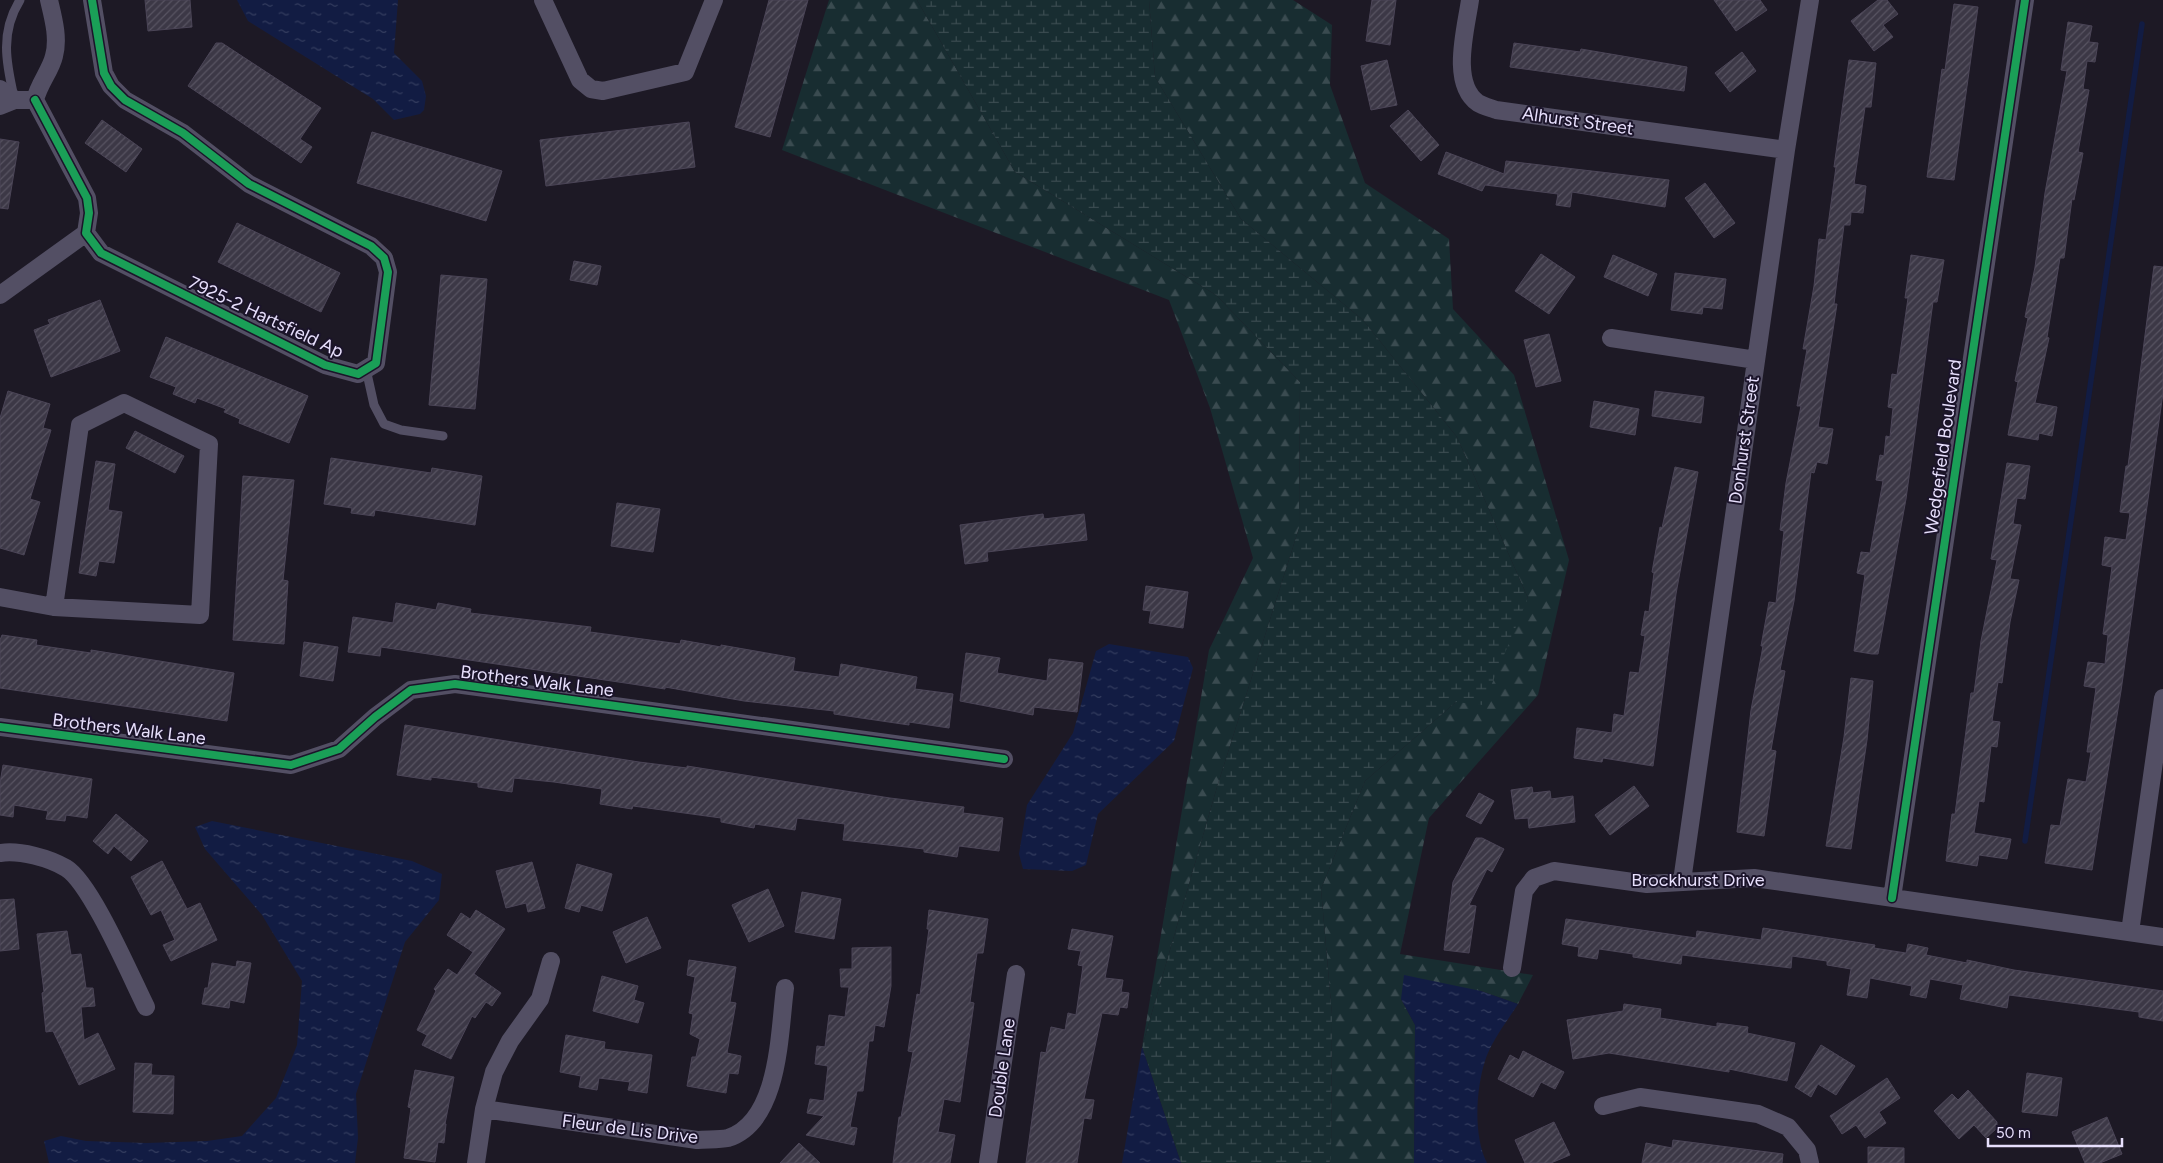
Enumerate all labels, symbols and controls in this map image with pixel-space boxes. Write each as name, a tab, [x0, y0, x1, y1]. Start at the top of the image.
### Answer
street label: Alhurst Street	[1521, 102, 1635, 140]
street label: 7925-2 Hartsfield Ap	[185, 271, 347, 363]
street label: Wedgefield Boulevard	[1920, 358, 1966, 536]
street label: Donhurst Street	[1724, 374, 1764, 505]
street label: Brothers Walk Lane	[459, 661, 615, 701]
street label: Brothers Walk Lane	[51, 709, 207, 749]
street label: Brockhurst Drive	[1631, 869, 1765, 891]
street label: Double Lane	[984, 1017, 1020, 1119]
street label: Fleur de Lis Drive	[561, 1110, 699, 1148]
scale bar	[1988, 1116, 2122, 1148]
text: 50 m	[1996, 1124, 2031, 1142]

